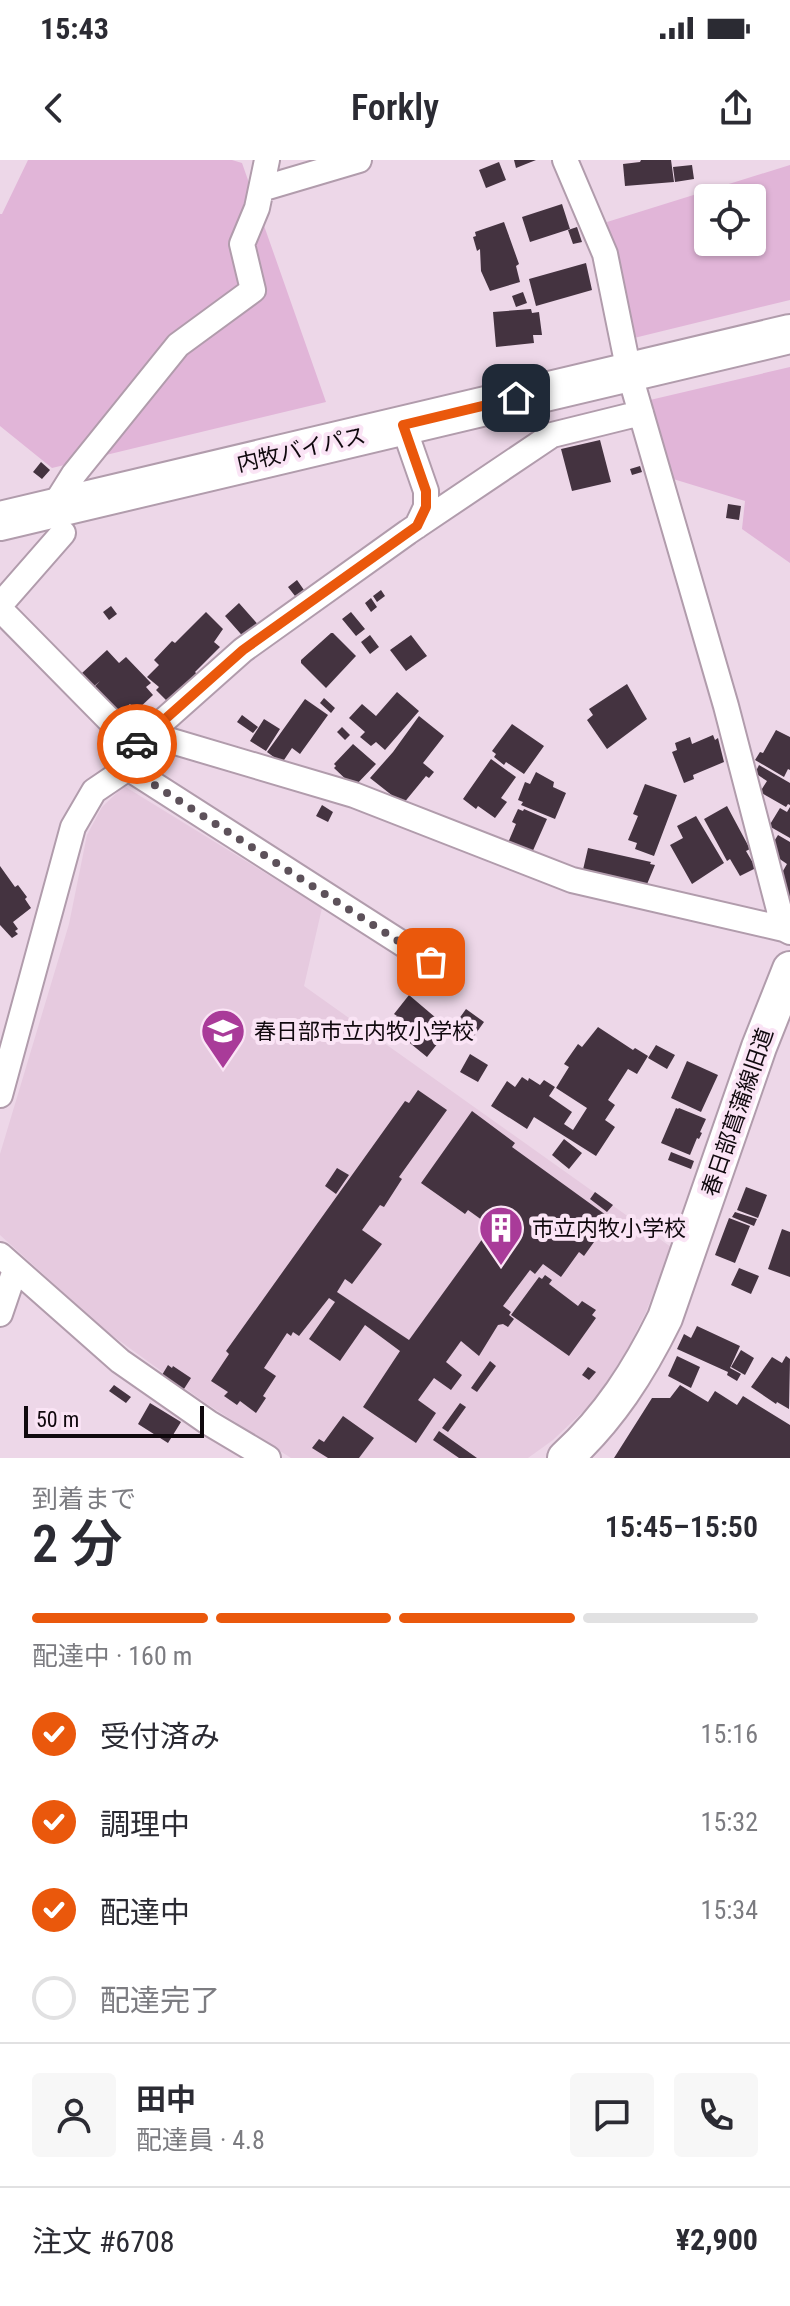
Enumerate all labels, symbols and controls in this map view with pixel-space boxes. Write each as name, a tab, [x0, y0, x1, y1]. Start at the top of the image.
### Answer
text: 15:43	[40, 11, 109, 46]
icon: back	[32, 86, 76, 130]
icon: share	[714, 86, 758, 130]
text: Forkly	[351, 87, 439, 129]
map controls	[694, 184, 766, 256]
button: locate	[694, 184, 766, 256]
pin	[482, 364, 550, 432]
icon: home	[494, 376, 538, 420]
street label: 内牧バイパス	[234, 423, 368, 476]
courier	[97, 704, 177, 784]
icon: car	[115, 722, 159, 766]
pin	[397, 928, 465, 996]
icon: bag	[409, 940, 453, 984]
school or university icon: 春日部市立内牧小学校	[199, 1007, 247, 1070]
place label: 春日部市立内牧小学校	[254, 1019, 474, 1044]
street label: 春日部菖蒲線旧道	[697, 1025, 778, 1199]
building icon: 市立内牧小学校	[477, 1204, 525, 1267]
place label: 市立内牧小学校	[532, 1216, 686, 1241]
scale bar	[24, 1402, 204, 1438]
text: 50 m	[36, 1407, 79, 1432]
text: 到着まで	[32, 1484, 136, 1514]
text: 15:45–15:50	[605, 1509, 758, 1544]
text: 2 分	[32, 1514, 122, 1575]
text: 配達中 · 160 m	[32, 1641, 192, 1671]
icon: check	[32, 1712, 76, 1756]
text: 受付済み	[100, 1719, 220, 1754]
text: 15:16	[701, 1719, 758, 1749]
icon: check	[32, 1800, 76, 1844]
text: 調理中	[100, 1807, 190, 1842]
text: 15:32	[701, 1807, 758, 1837]
icon: check	[32, 1888, 76, 1932]
text: 配達中	[100, 1895, 190, 1930]
text: 15:34	[701, 1895, 758, 1925]
text: 配達完了	[100, 1983, 220, 2018]
button: person	[32, 2073, 116, 2157]
button: chat	[570, 2073, 654, 2157]
button: phone	[674, 2073, 758, 2157]
text: 田中	[136, 2082, 196, 2117]
text: 配達員 · 4.8	[136, 2125, 265, 2155]
text: ¥2,900	[676, 2222, 758, 2257]
text: 注文 #6708	[32, 2224, 175, 2259]

